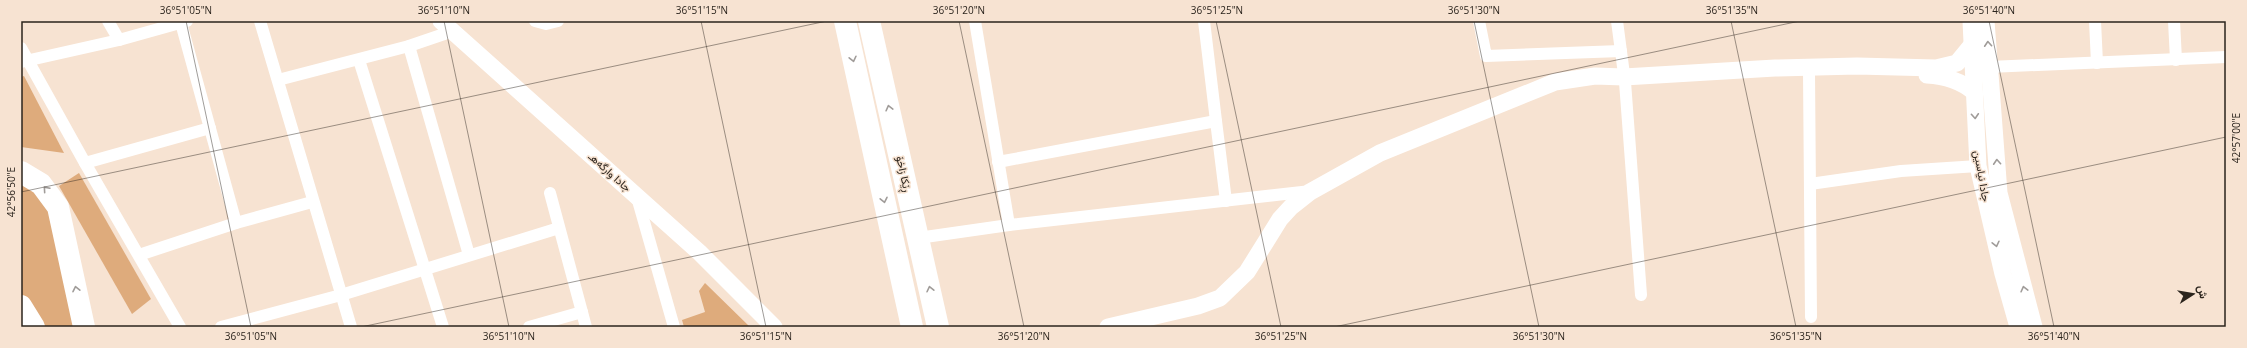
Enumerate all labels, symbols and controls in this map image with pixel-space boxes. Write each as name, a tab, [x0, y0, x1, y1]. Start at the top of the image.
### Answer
text: 36°51'05"N	[160, 3, 212, 17]
text: 36°51'10"N	[418, 3, 470, 17]
text: 36°51'15"N	[676, 3, 728, 17]
text: 36°51'20"N	[933, 3, 985, 17]
text: 36°51'25"N	[1191, 3, 1243, 17]
text: 36°51'30"N	[1448, 3, 1500, 17]
text: 36°51'35"N	[1706, 3, 1758, 17]
text: 36°51'40"N	[1963, 3, 2015, 17]
one-way arrow	[1983, 41, 1992, 47]
one-way arrow	[849, 56, 857, 62]
one-way arrow	[885, 104, 893, 111]
one-way arrow	[1971, 113, 1980, 119]
text: 42°57'00"E	[2229, 113, 2243, 163]
street label: جادا وارگه‌هـ	[585, 148, 635, 195]
street label: جادا نیاسین	[1971, 149, 1994, 203]
street label: ڕێکا زاخۆ	[891, 155, 916, 194]
one-way arrow	[1992, 159, 2001, 165]
text: 42°56'50"E	[4, 167, 18, 217]
one-way arrow	[44, 187, 51, 194]
one-way arrow	[879, 197, 887, 203]
one-way arrow	[1991, 241, 1999, 247]
north arrow	[2173, 274, 2213, 314]
text: ش	[2195, 284, 2212, 300]
one-way arrow	[72, 286, 80, 292]
one-way arrow	[926, 286, 934, 292]
one-way arrow	[2020, 286, 2029, 293]
text: 36°51'05"N	[225, 329, 277, 343]
text: 36°51'10"N	[483, 329, 535, 343]
text: 36°51'15"N	[740, 329, 792, 343]
text: 36°51'20"N	[998, 329, 1050, 343]
text: 36°51'25"N	[1255, 329, 1307, 343]
text: 36°51'30"N	[1513, 329, 1565, 343]
text: 36°51'35"N	[1770, 329, 1822, 343]
text: 36°51'40"N	[2028, 329, 2080, 343]

